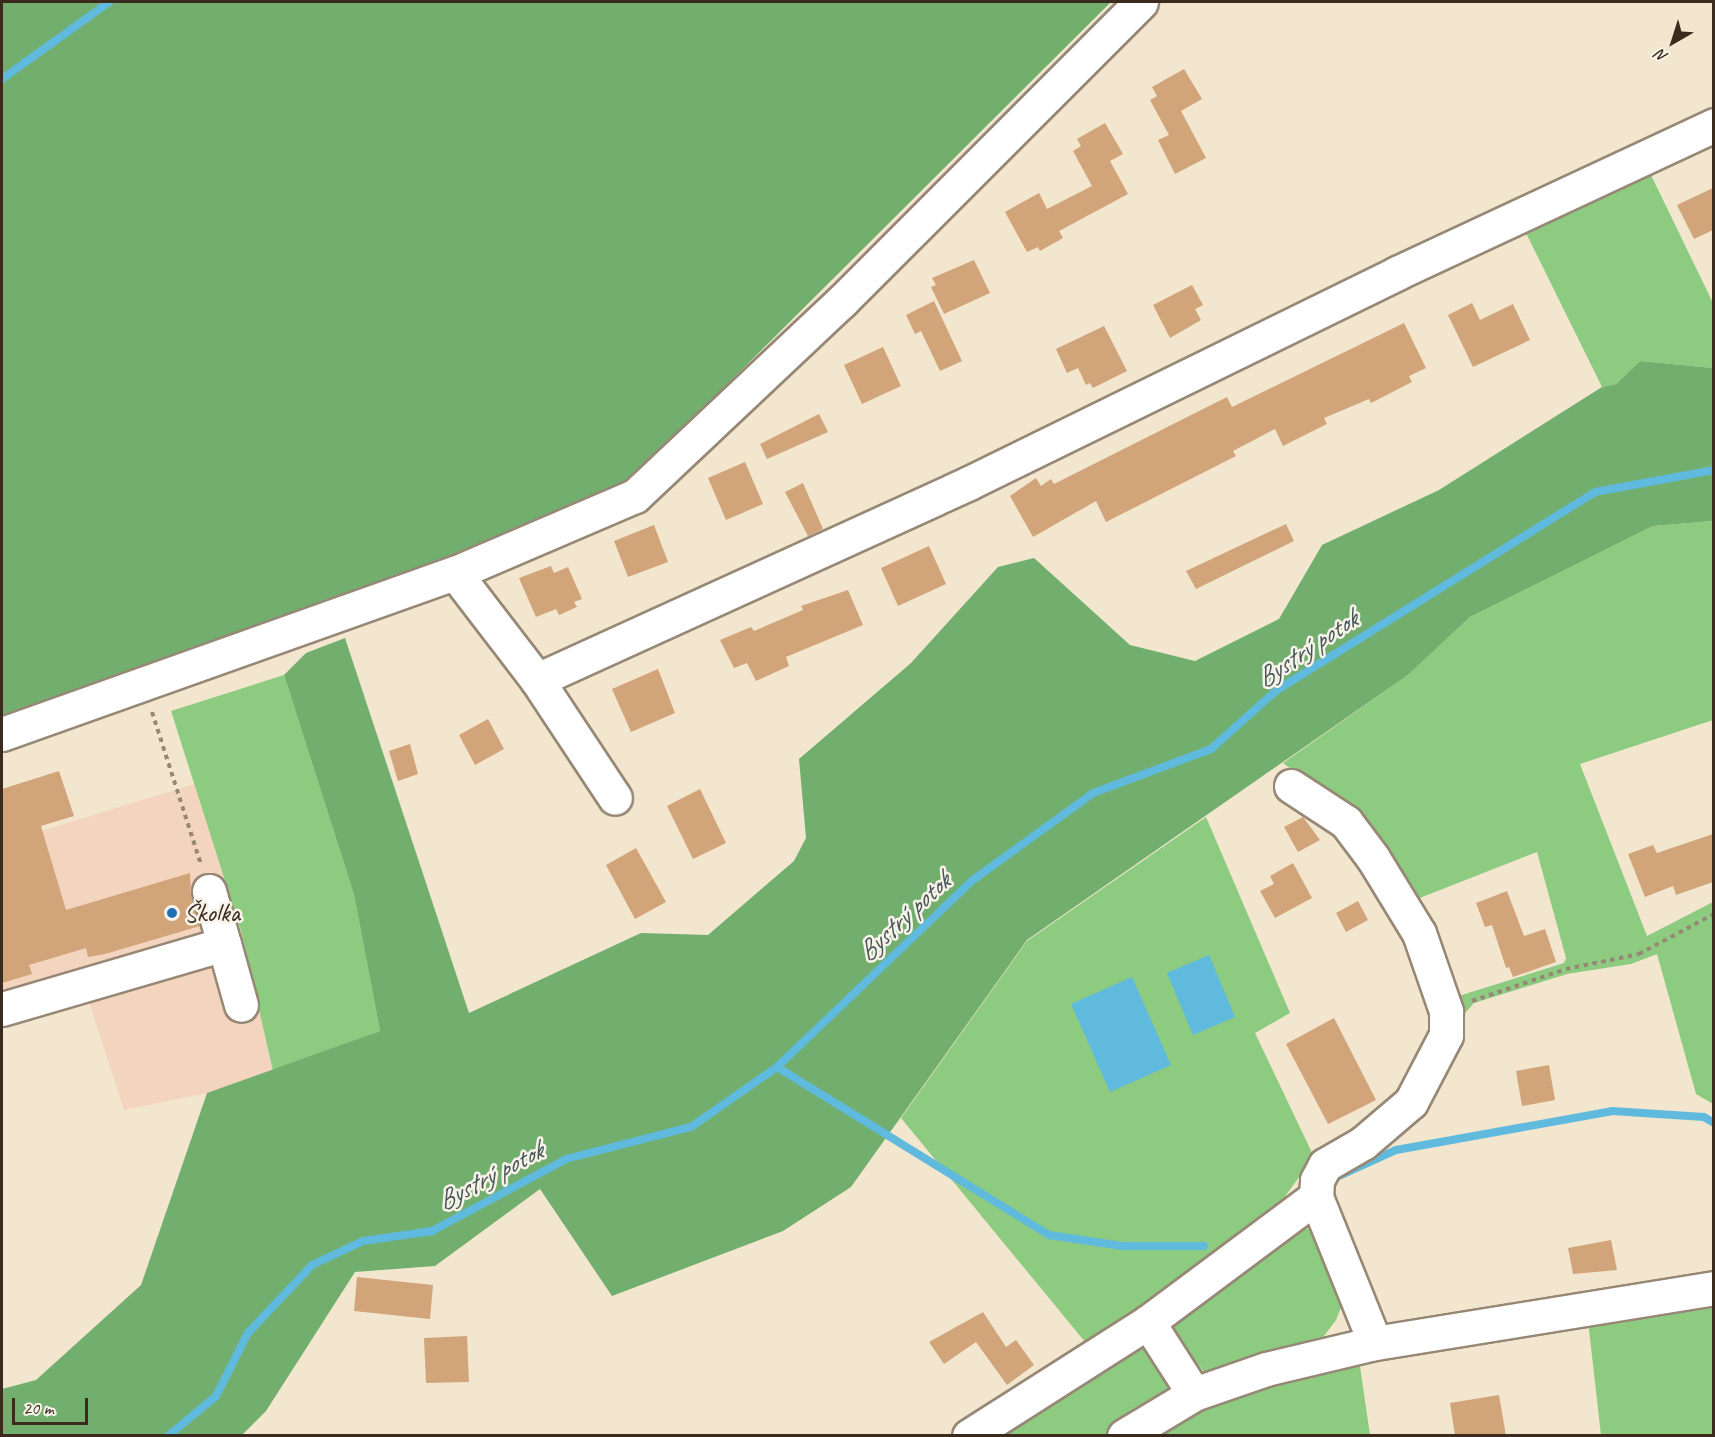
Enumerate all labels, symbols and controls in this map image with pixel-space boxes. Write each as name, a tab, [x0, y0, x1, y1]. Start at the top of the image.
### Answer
north arrow	[1643, 12, 1703, 72]
text: N	[1652, 45, 1672, 67]
water label: Bystrý potok	[1250, 603, 1364, 695]
water label: Bystrý potok	[851, 866, 957, 968]
place label: Školka	[184, 897, 240, 929]
marker: Školka	[165, 906, 179, 920]
water label: Bystrý potok	[432, 1135, 548, 1217]
scale bar	[15, 1386, 92, 1424]
text: 20 m	[23, 1397, 54, 1419]

